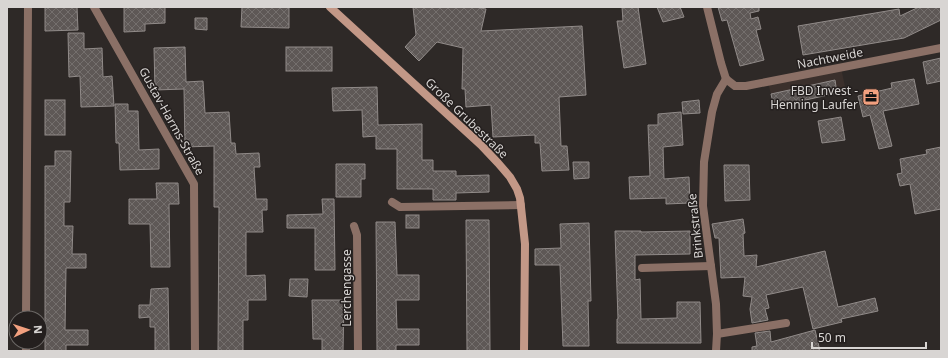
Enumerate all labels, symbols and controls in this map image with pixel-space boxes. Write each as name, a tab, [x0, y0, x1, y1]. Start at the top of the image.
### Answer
street label: Nachtweide	[796, 43, 865, 73]
street label: Gustav-Harms-Straße	[135, 64, 209, 178]
street label: Große Grubestraße	[422, 74, 512, 162]
place label: FBD Invest - Henning Laufer	[770, 82, 858, 113]
office icon: FBD Invest - Henning Laufer	[861, 87, 881, 107]
street label: Brinkstraße	[683, 192, 707, 259]
street label: Lerchengasse	[338, 249, 355, 327]
north arrow	[8, 310, 48, 350]
scale bar	[812, 324, 926, 350]
text: N	[31, 325, 46, 334]
text: 50 m	[818, 329, 846, 346]

